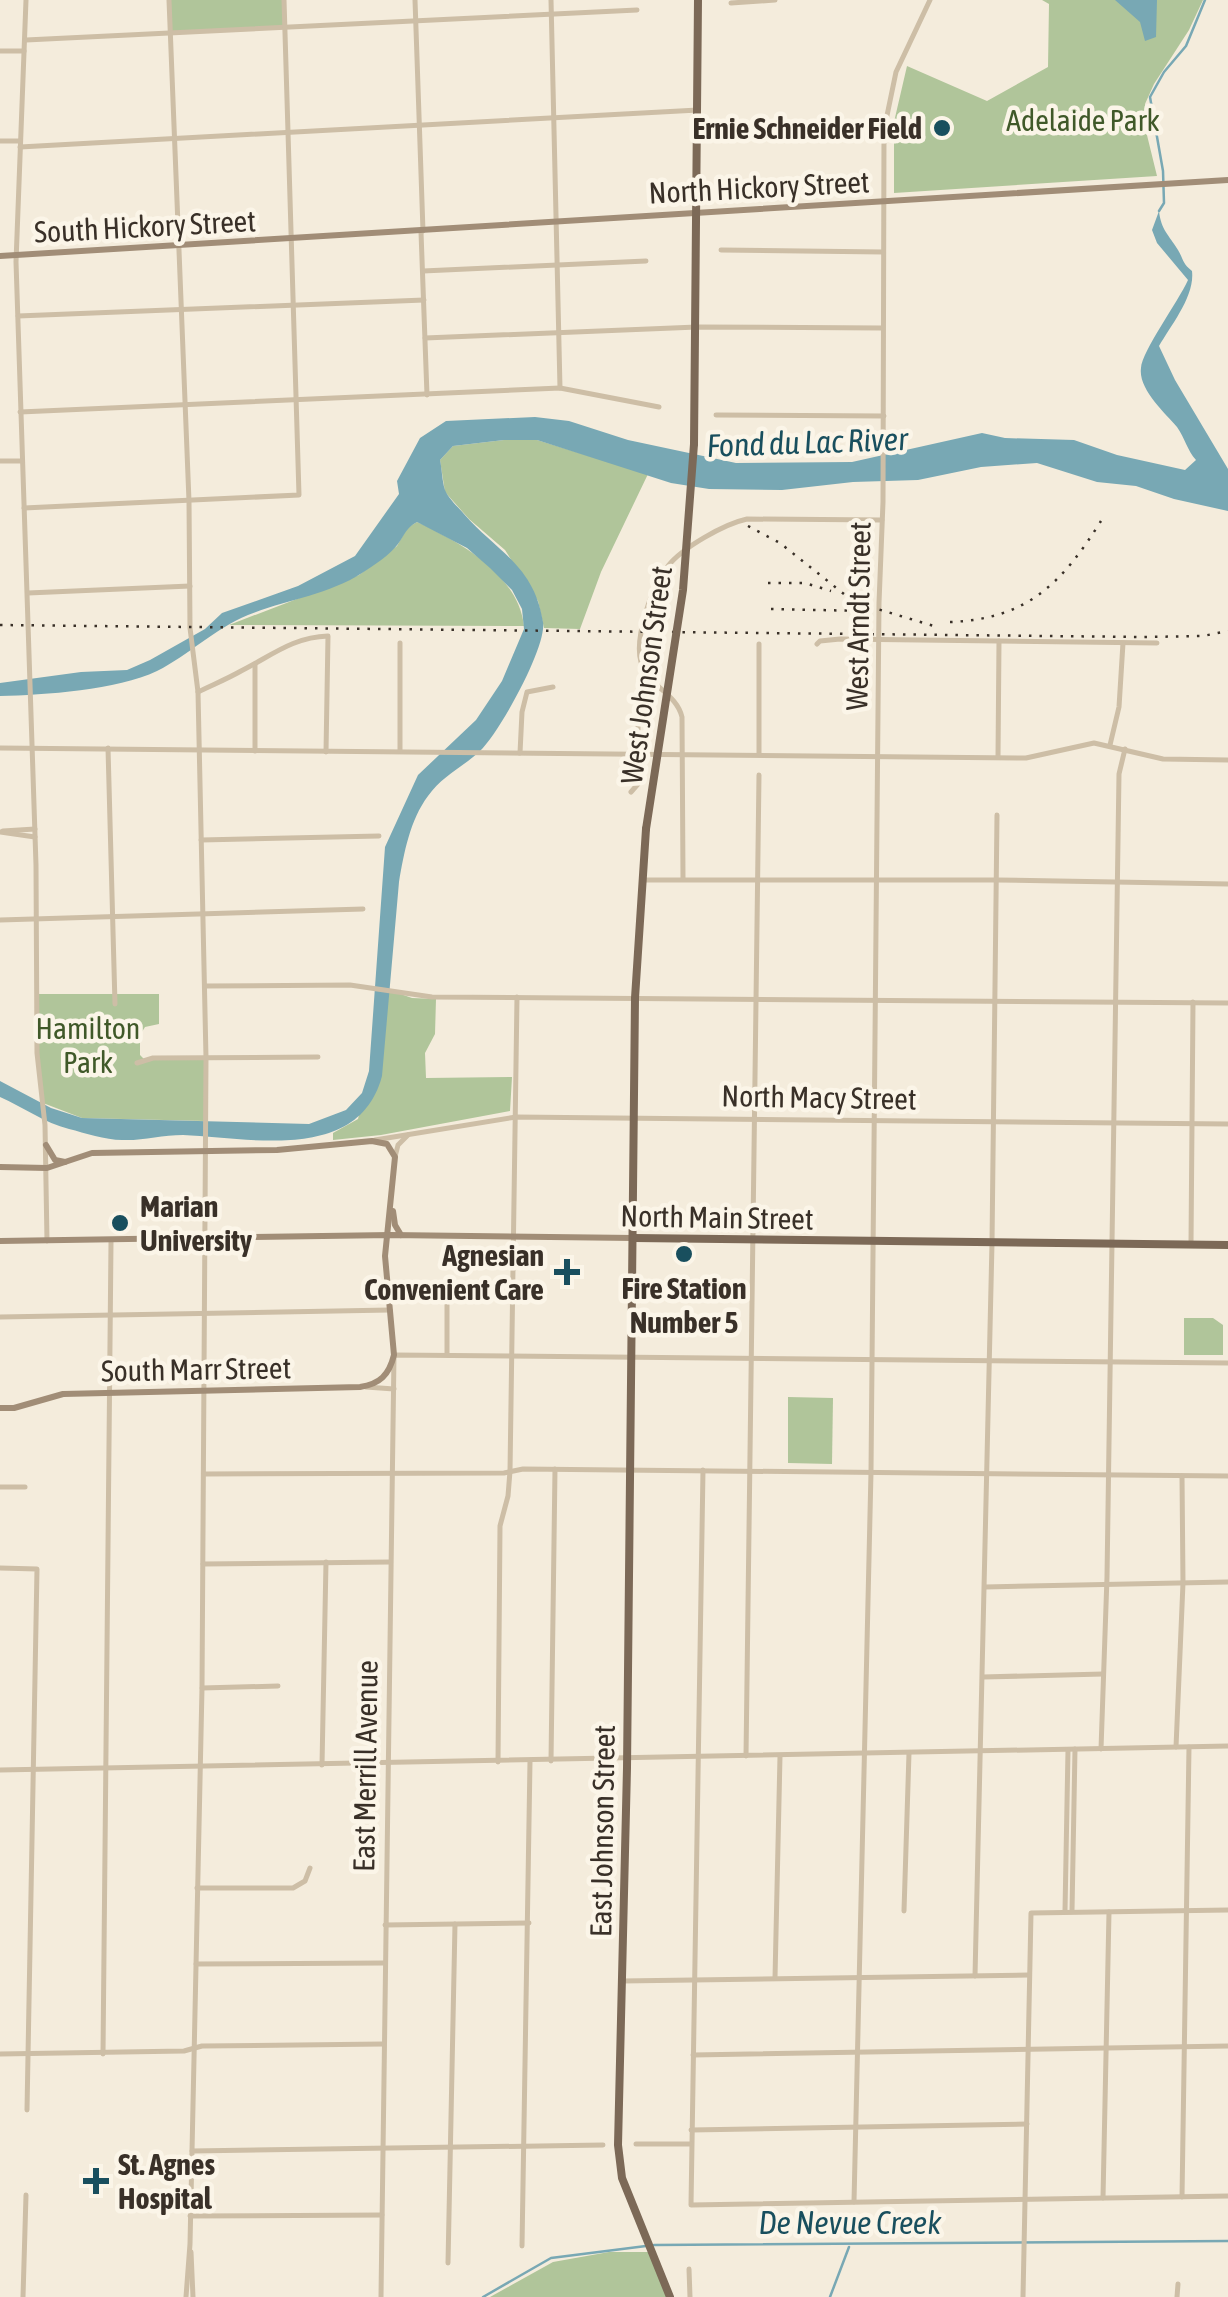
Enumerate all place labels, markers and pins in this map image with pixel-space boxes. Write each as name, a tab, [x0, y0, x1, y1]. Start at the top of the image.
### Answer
place label: Ernie Schneider Field	[693, 111, 922, 145]
marker: Ernie Schneider Field	[931, 117, 953, 139]
place label: Marian University	[140, 1189, 253, 1257]
marker: Marian University	[109, 1212, 131, 1234]
place label: Agnesian Convenient Care	[364, 1238, 544, 1306]
marker: Fire Station Number 5	[673, 1243, 695, 1265]
marker: Agnesian Convenient Care	[554, 1259, 580, 1285]
place label: Fire Station Number 5	[622, 1271, 746, 1339]
place label: St. Agnes Hospital	[118, 2147, 215, 2215]
marker: St. Agnes Hospital	[83, 2168, 109, 2194]

